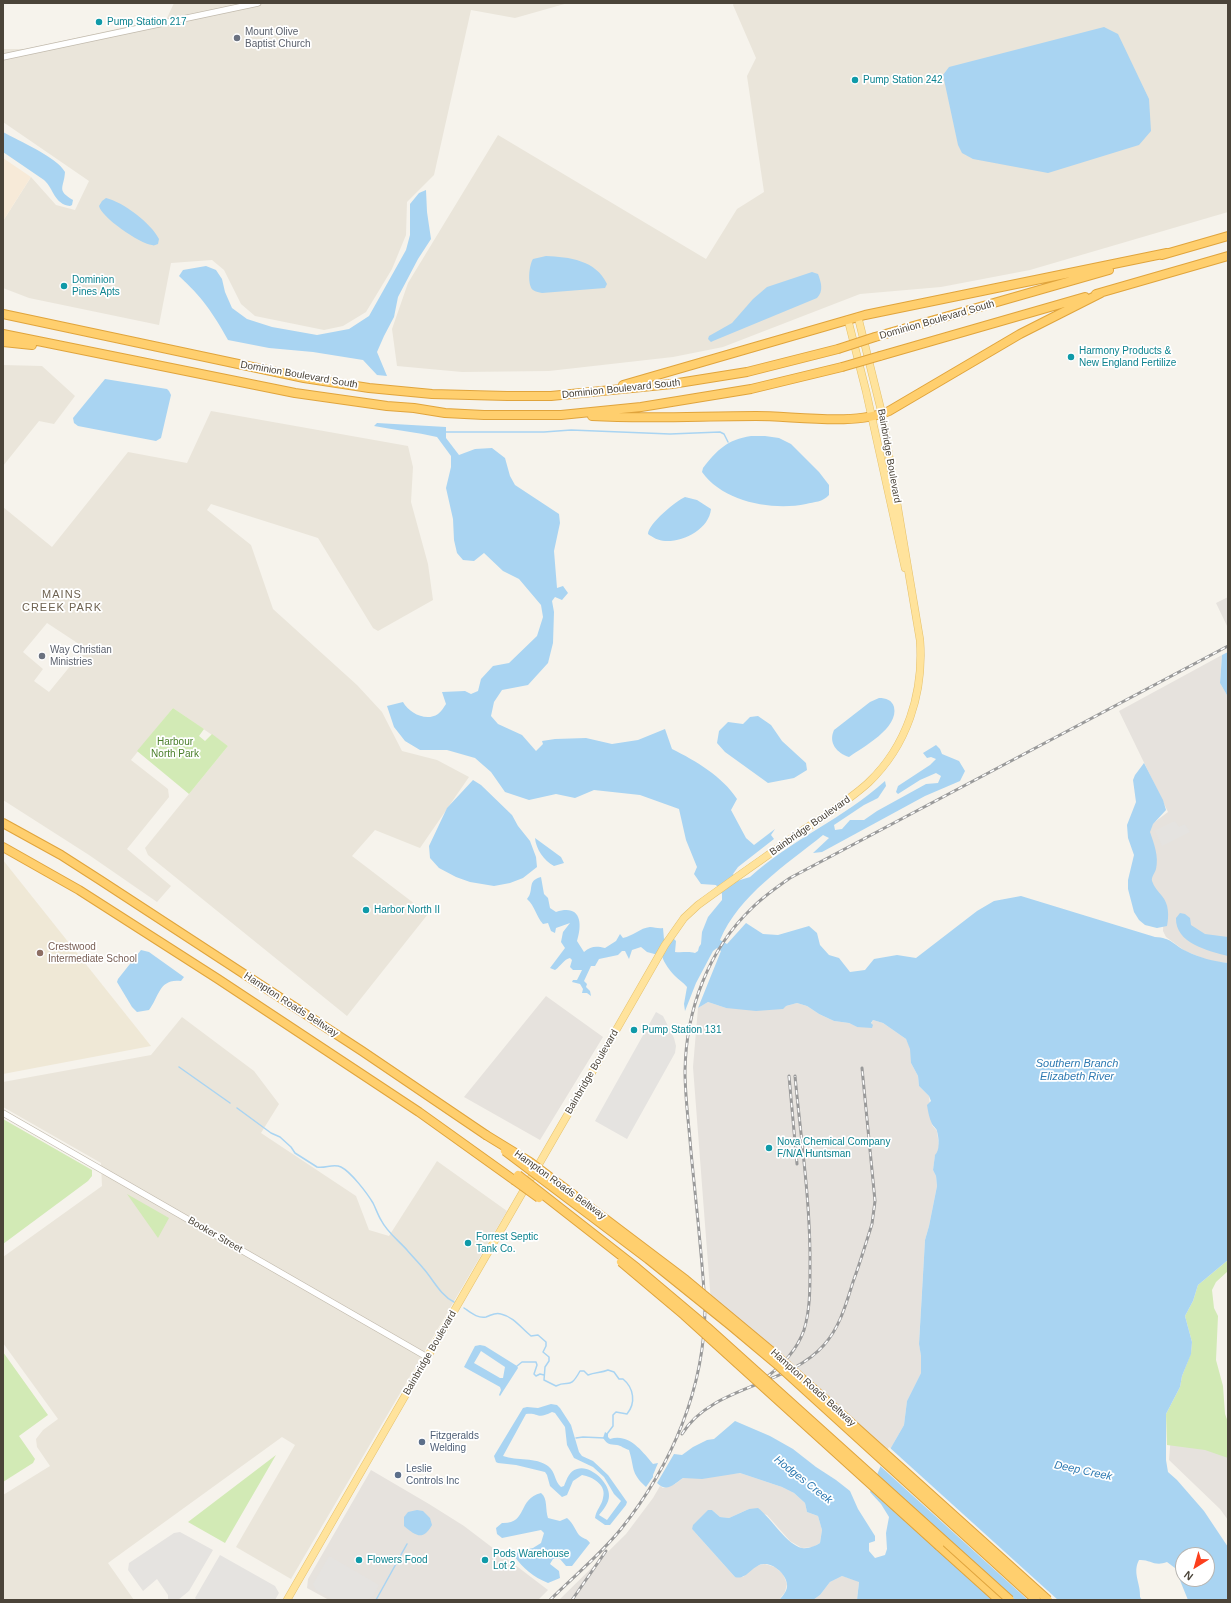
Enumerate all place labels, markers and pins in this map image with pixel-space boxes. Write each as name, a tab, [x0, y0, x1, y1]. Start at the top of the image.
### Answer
place label: Pump Station 217	[107, 16, 186, 28]
marker: Pump Station 217	[94, 17, 104, 27]
place label: Mount Olive Baptist Church	[245, 26, 311, 50]
marker: Mount Olive Baptist Church	[232, 33, 242, 43]
place label: Pump Station 242	[863, 74, 942, 86]
marker: Pump Station 242	[850, 75, 860, 85]
place label: Dominion Pines Apts	[72, 274, 120, 298]
marker: Dominion Pines Apts	[59, 281, 69, 291]
place label: Harmony Products & New England Fertilize	[1079, 345, 1176, 368]
marker: Harmony Products & New England Fertilize	[1066, 352, 1076, 362]
place label: Way Christian Ministries	[50, 644, 112, 668]
marker: Way Christian Ministries	[37, 651, 47, 661]
place label: Harbor North II	[374, 904, 440, 916]
marker: Harbor North II	[361, 905, 371, 915]
place label: Crestwood Intermediate School	[48, 941, 137, 964]
marker: Crestwood Intermediate School	[35, 948, 45, 958]
place label: Pump Station 131	[642, 1024, 721, 1036]
marker: Pump Station 131	[629, 1025, 639, 1035]
place label: Nova Chemical Company F/N/A Huntsman	[777, 1136, 890, 1160]
marker: Nova Chemical Company F/N/A Huntsman	[764, 1143, 774, 1153]
place label: Forrest Septic Tank Co.	[476, 1231, 538, 1254]
marker: Forrest Septic Tank Co.	[463, 1238, 473, 1248]
place label: Fitzgeralds Welding	[430, 1430, 479, 1454]
marker: Fitzgeralds Welding	[417, 1437, 427, 1447]
place label: Leslie Controls Inc	[406, 1463, 459, 1486]
marker: Leslie Controls Inc	[393, 1470, 403, 1480]
place label: Pods Warehouse Lot 2	[493, 1548, 569, 1572]
place label: Flowers Food	[367, 1554, 428, 1566]
marker: Flowers Food	[354, 1555, 364, 1565]
marker: Pods Warehouse Lot 2	[480, 1555, 490, 1565]

